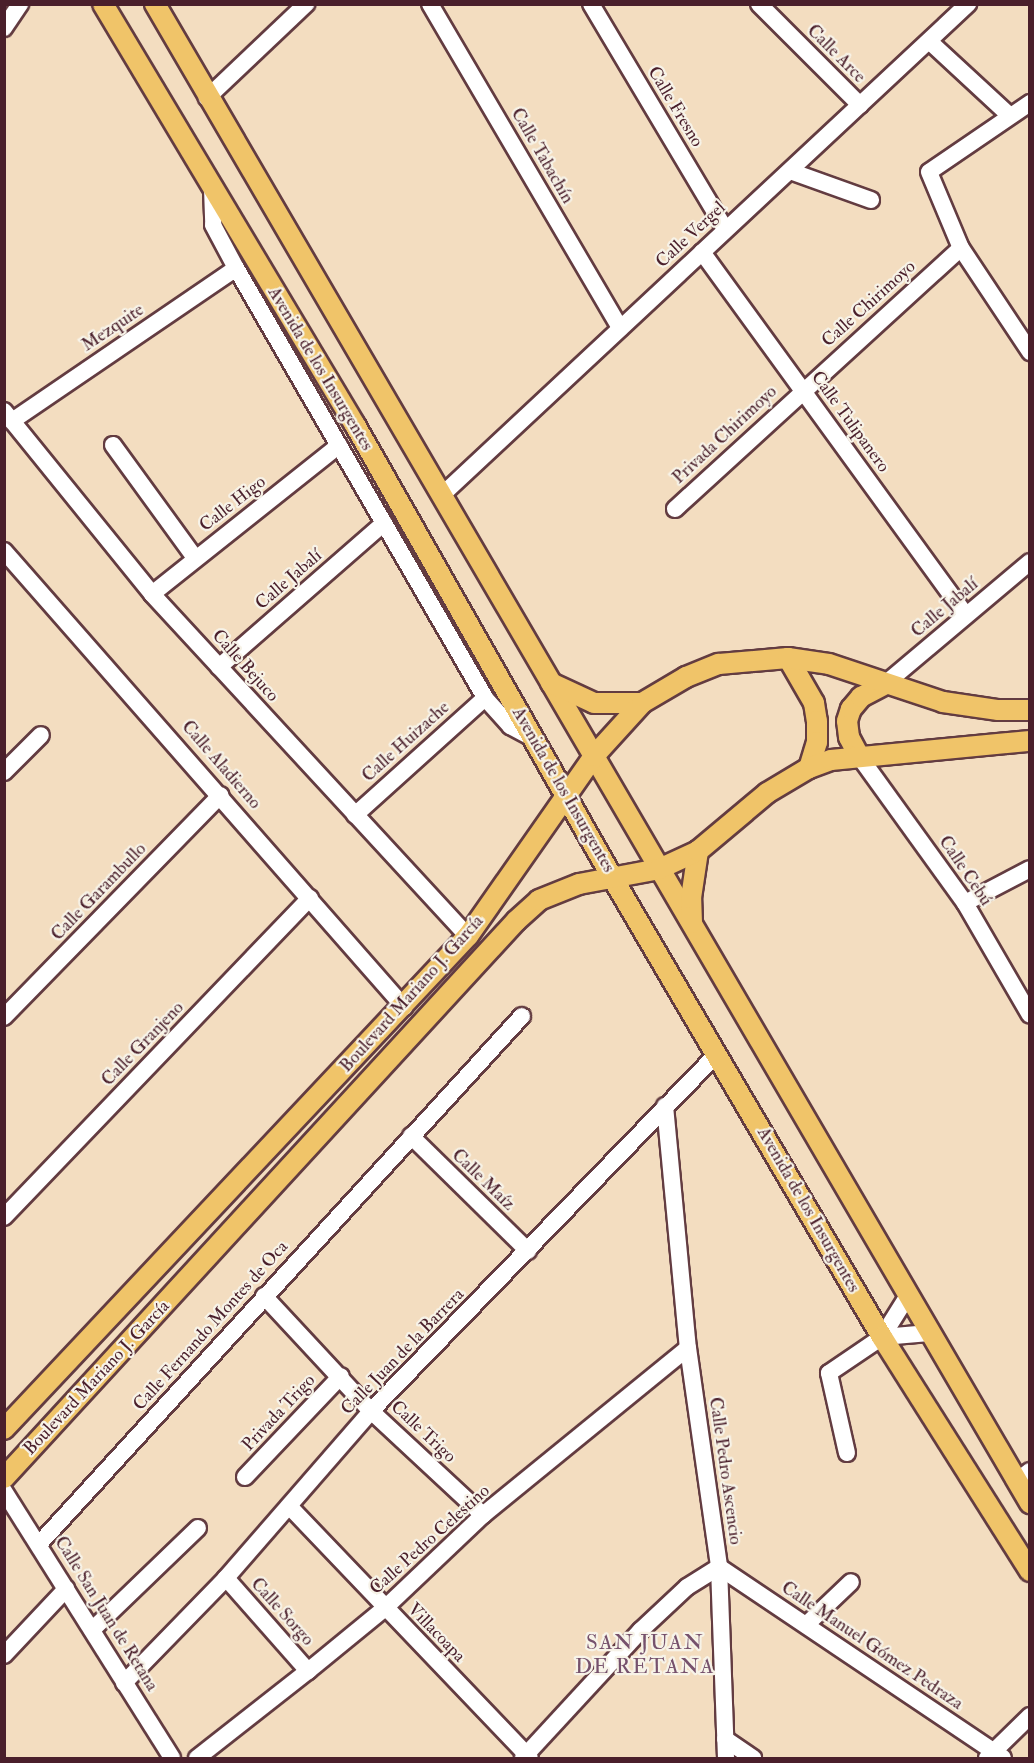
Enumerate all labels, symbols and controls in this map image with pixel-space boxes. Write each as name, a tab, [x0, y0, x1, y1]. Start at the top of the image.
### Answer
street label: Calle Arce	[802, 20, 870, 88]
street label: Calle Fresno	[643, 63, 707, 151]
street label: Calle Tabachín	[506, 104, 578, 208]
street label: Calle Vergel	[652, 197, 730, 273]
street label: Calle Chirimoyo	[818, 256, 920, 352]
street label: Avenida de los Insurgentes	[263, 283, 377, 455]
street label: Mezquite	[78, 299, 148, 357]
street label: Calle Tulipanero	[806, 367, 894, 477]
street label: Privada Chirimoyo	[668, 381, 782, 489]
street label: Calle Higo	[196, 471, 270, 537]
street label: Calle Jabalí	[251, 545, 327, 615]
street label: Calle Jabalí	[907, 574, 983, 642]
street label: Calle Bejuco	[207, 625, 283, 707]
street label: Calle Huizache	[358, 697, 454, 787]
street label: Avenida de los Insurgentes	[507, 704, 619, 876]
street label: Calle Aladierno	[177, 716, 265, 814]
street label: Calle Cebú	[934, 832, 996, 910]
street label: Calle Garambullo	[47, 839, 151, 945]
street label: Boulevard Mariano J. García	[336, 911, 488, 1077]
street label: Calle Granjeno	[97, 997, 189, 1091]
street label: Avenida de los Insurgentes	[752, 1124, 864, 1296]
street label: Calle Maíz	[447, 1145, 519, 1215]
street label: Calle Fernando Montes de Oca	[129, 1237, 293, 1415]
street label: Calle Juan de la Barrera	[337, 1284, 469, 1420]
street label: Boulevard Mariano J. García	[19, 1296, 175, 1460]
street label: Privada Trigo	[238, 1370, 320, 1456]
street label: Calle Trigo	[386, 1396, 460, 1468]
street label: Calle Pedro Ascencio	[704, 1396, 746, 1546]
street label: Calle Pedro Celestino	[366, 1480, 494, 1600]
street label: Calle San Juan de Retana	[50, 1533, 162, 1695]
street label: Calle Sorgo	[246, 1574, 318, 1650]
street label: Calle Manuel Gómez Pedraza	[777, 1577, 967, 1715]
street label: Villacoapa	[403, 1599, 469, 1667]
district label: SAN JUAN DE RETANA	[575, 1630, 715, 1680]

